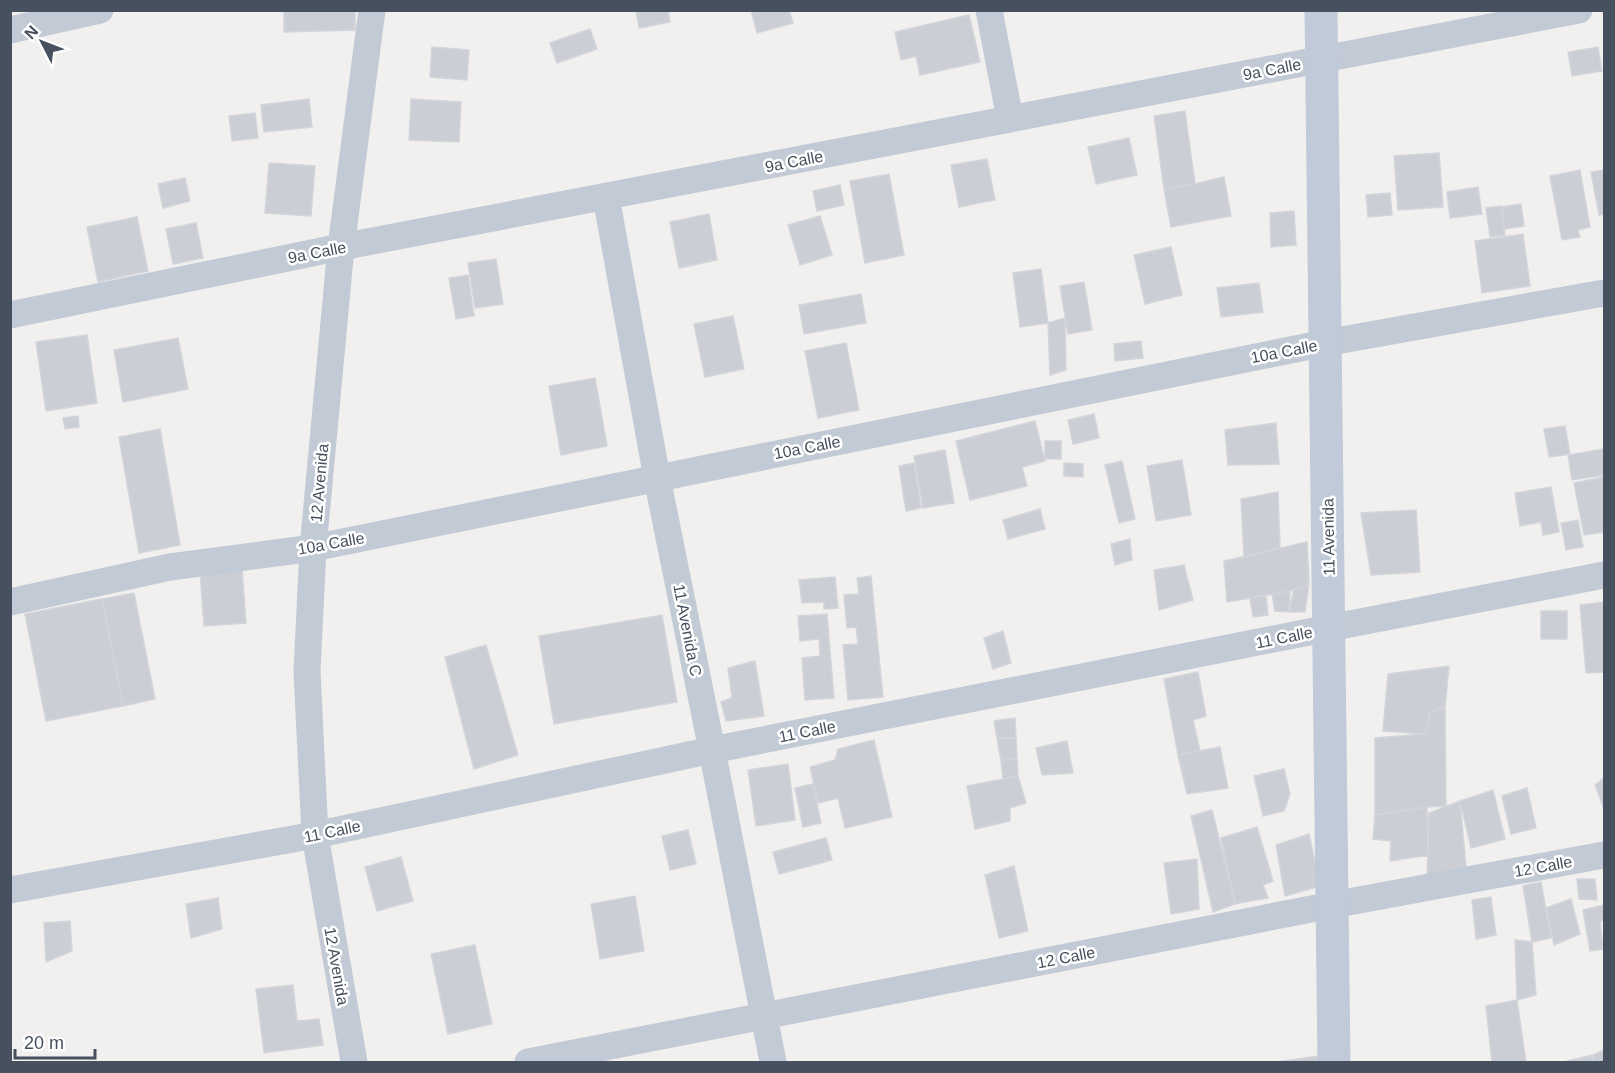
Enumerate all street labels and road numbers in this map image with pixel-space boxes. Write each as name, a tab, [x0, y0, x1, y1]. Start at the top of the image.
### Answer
street label: 9a Calle	[1242, 56, 1303, 83]
street label: 9a Calle	[764, 148, 825, 175]
street label: 9a Calle	[287, 239, 348, 266]
street label: 10a Calle	[1249, 337, 1319, 366]
street label: 10a Calle	[772, 433, 842, 462]
street label: 12 Avenida	[308, 443, 331, 523]
street label: 11 Avenida	[1319, 498, 1338, 576]
street label: 10a Calle	[296, 529, 366, 558]
street label: 11 Avenida C	[670, 582, 705, 678]
street label: 11 Calle	[1254, 624, 1314, 651]
street label: 11 Calle	[777, 718, 837, 745]
street label: 11 Calle	[302, 817, 362, 846]
street label: 12 Calle	[1513, 853, 1574, 880]
street label: 12 Avenida	[321, 926, 352, 1007]
street label: 12 Calle	[1036, 944, 1097, 971]

